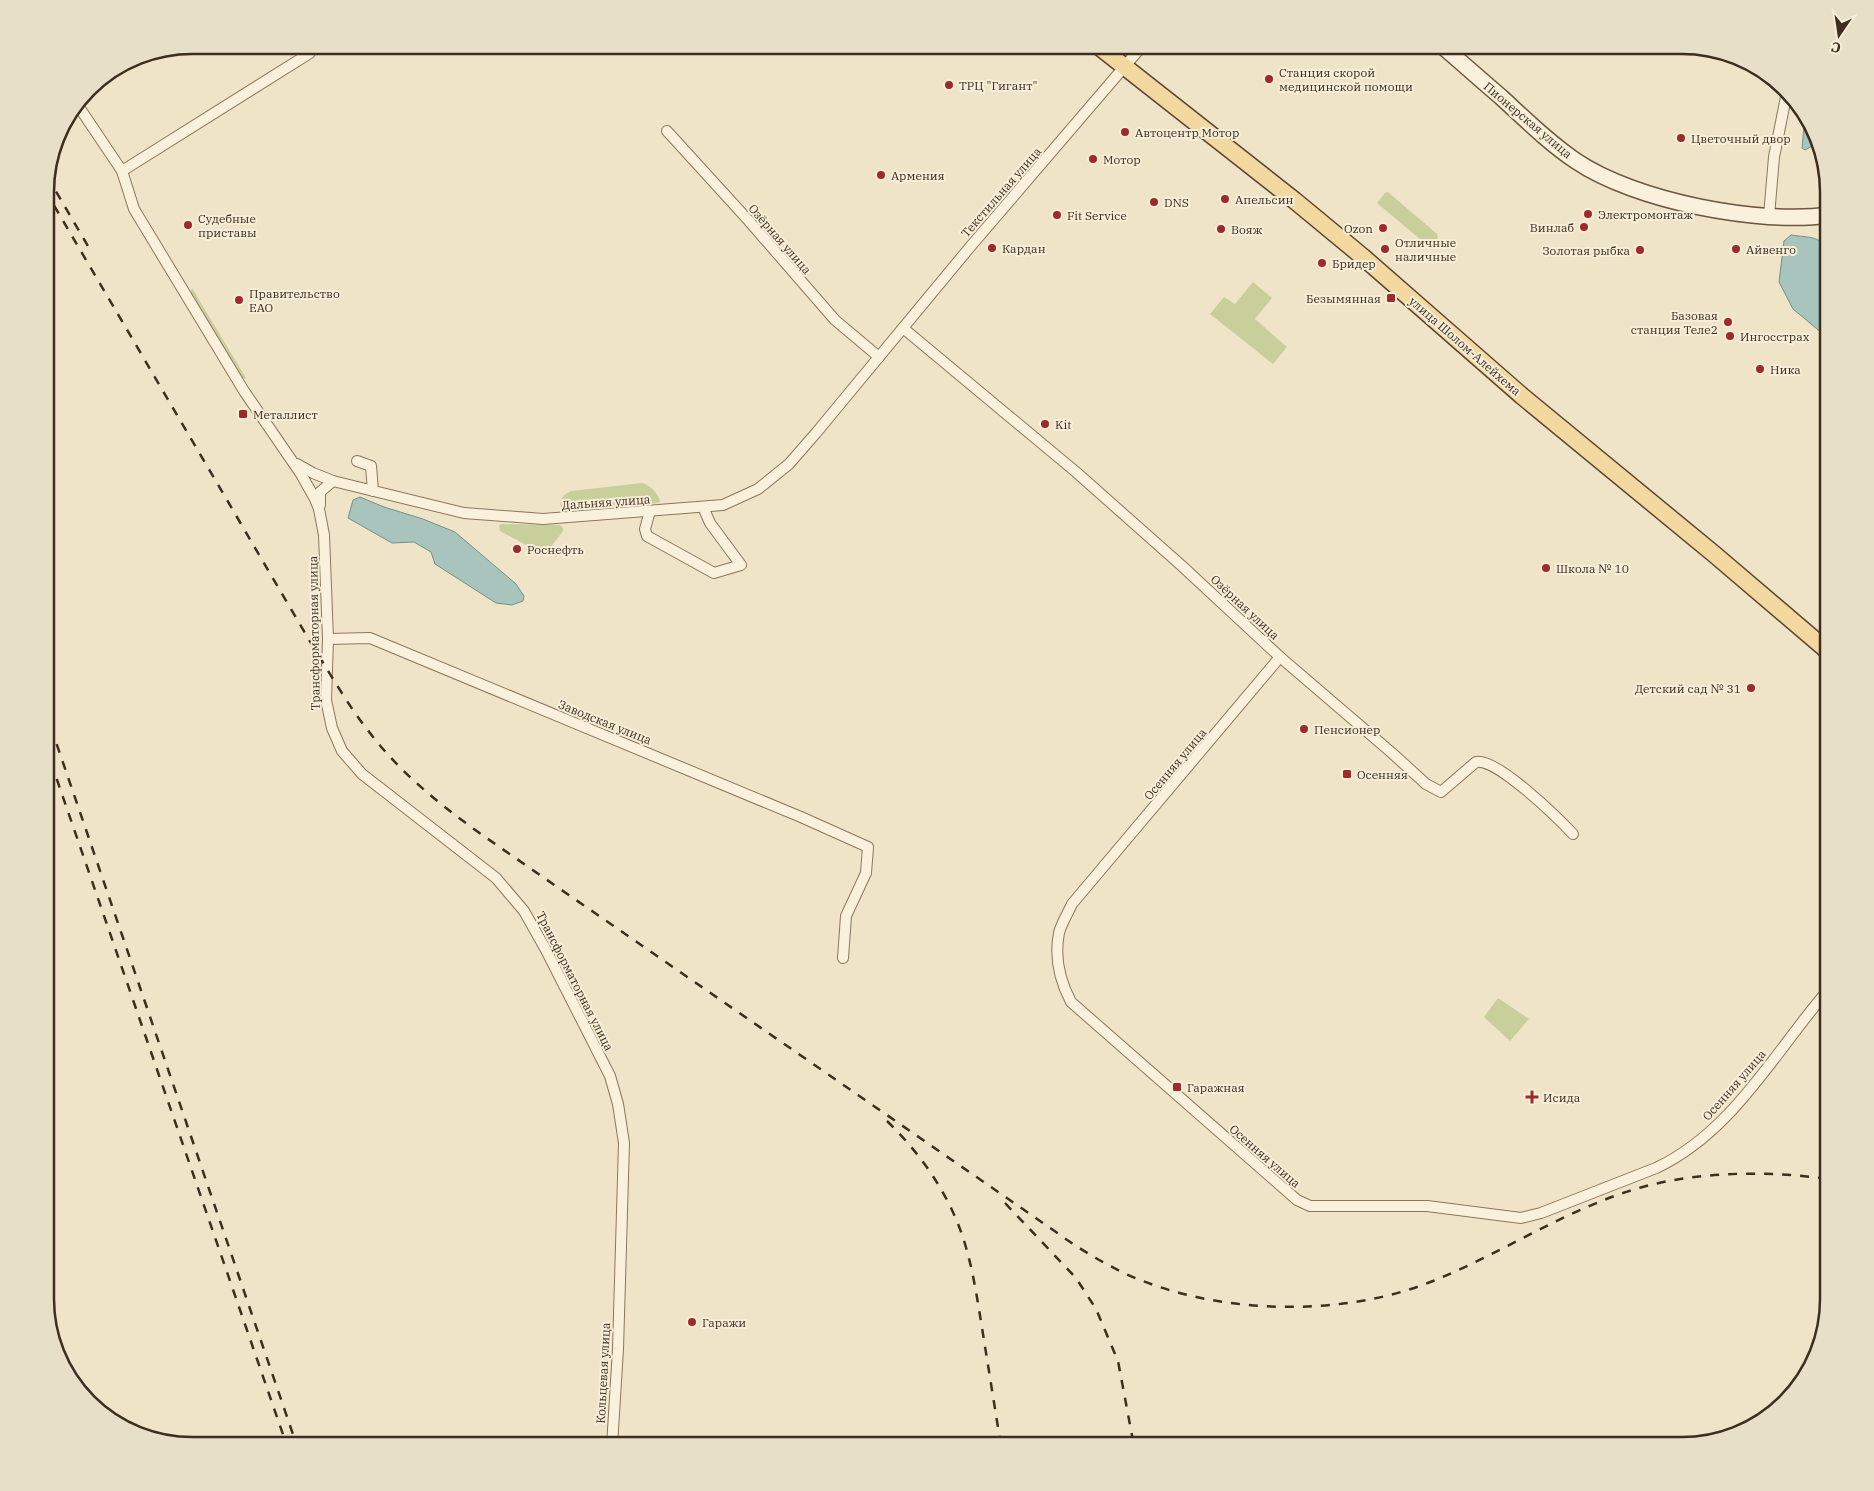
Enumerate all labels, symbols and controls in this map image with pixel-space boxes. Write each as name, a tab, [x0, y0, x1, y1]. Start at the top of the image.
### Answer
north arrow	[1814, 10, 1864, 60]
text: С	[1830, 38, 1843, 57]
place label: Станция скорой медицинской помощи	[1279, 65, 1413, 94]
marker: Станция скорой медицинской помощи	[1263, 73, 1275, 85]
place label: ТРЦ "Гигант"	[959, 78, 1038, 93]
marker: ТРЦ "Гигант"	[943, 79, 955, 91]
street label: Пионерская улица	[1481, 79, 1576, 162]
place label: Автоцентр Мотор	[1135, 125, 1239, 140]
marker: Автоцентр Мотор	[1119, 126, 1131, 138]
place label: Цветочный двор	[1691, 131, 1791, 146]
marker: Цветочный двор	[1675, 132, 1687, 144]
street label: Текстильная улица	[958, 144, 1044, 240]
place label: Мотор	[1103, 152, 1141, 167]
marker: Мотор	[1087, 153, 1099, 165]
place label: Армения	[891, 168, 945, 183]
marker: Армения	[875, 169, 887, 181]
place label: Апельсин	[1235, 192, 1294, 207]
marker: Апельсин	[1219, 193, 1231, 205]
place label: DNS	[1164, 195, 1189, 210]
marker: DNS	[1148, 196, 1160, 208]
street label: Озёрная улица	[745, 201, 815, 278]
place label: Электромонтаж	[1598, 207, 1693, 222]
place label: Fit Service	[1067, 208, 1127, 223]
marker: Электромонтаж	[1582, 208, 1594, 220]
marker: Fit Service	[1051, 209, 1063, 221]
place label: Судебные приставы	[198, 211, 257, 240]
marker: Судебные приставы	[182, 219, 194, 231]
place label: Винлаб	[1530, 220, 1574, 235]
place label: Ozon	[1344, 221, 1373, 236]
marker: Винлаб	[1578, 221, 1590, 233]
place label: Вояж	[1231, 222, 1263, 237]
marker: Ozon	[1377, 222, 1389, 234]
marker: Вояж	[1215, 223, 1227, 235]
place label: Отличные наличные	[1395, 235, 1456, 264]
place label: Кардан	[1002, 241, 1046, 256]
marker: Кардан	[986, 242, 998, 254]
place label: Айвенго	[1746, 242, 1796, 257]
marker: Отличные наличные	[1379, 243, 1391, 255]
place label: Золотая рыбка	[1542, 243, 1630, 258]
marker: Айвенго	[1730, 243, 1742, 255]
marker: Золотая рыбка	[1634, 244, 1646, 256]
place label: Бридер	[1332, 256, 1376, 271]
marker: Бридер	[1316, 257, 1328, 269]
place label: Правительство ЕАО	[249, 286, 340, 315]
place label: Безымянная	[1306, 291, 1381, 306]
marker: Безымянная	[1385, 292, 1397, 304]
street label: улица Шолом-Алейхема	[1406, 293, 1524, 399]
marker: Правительство ЕАО	[233, 294, 245, 306]
place label: Базовая станция Теле2	[1631, 308, 1718, 337]
marker: Базовая станция Теле2	[1722, 316, 1734, 328]
place label: Ингосстрах	[1740, 329, 1810, 344]
marker: Ингосстрах	[1724, 330, 1736, 342]
place label: Ника	[1770, 362, 1801, 377]
marker: Ника	[1754, 363, 1766, 375]
place label: Металлист	[253, 407, 318, 422]
marker: Металлист	[237, 408, 249, 420]
place label: Kit	[1055, 417, 1072, 432]
marker: Kit	[1039, 418, 1051, 430]
street label: Дальняя улица	[561, 491, 651, 513]
place label: Роснефть	[527, 542, 584, 557]
marker: Роснефть	[511, 543, 523, 555]
street label: Трансформаторная улица	[305, 555, 323, 710]
place label: Школа № 10	[1556, 561, 1629, 576]
marker: Школа № 10	[1540, 562, 1552, 574]
street label: Озёрная улица	[1208, 571, 1283, 643]
place label: Детский сад № 31	[1635, 681, 1741, 696]
marker: Детский сад № 31	[1745, 682, 1757, 694]
street label: Заводская улица	[556, 696, 654, 748]
place label: Пенсионер	[1314, 722, 1380, 737]
marker: Пенсионер	[1298, 723, 1310, 735]
street label: Осенняя улица	[1141, 725, 1210, 803]
place label: Осенняя	[1357, 767, 1408, 782]
marker: Осенняя	[1341, 768, 1353, 780]
street label: Трансформаторная улица	[533, 909, 617, 1054]
street label: Осенняя улица	[1699, 1046, 1769, 1124]
place label: Гаражная	[1187, 1080, 1245, 1095]
marker: Гаражная	[1171, 1081, 1183, 1093]
marker: Исида	[1525, 1090, 1539, 1104]
place label: Исида	[1543, 1090, 1581, 1105]
street label: Осенняя улица	[1226, 1121, 1304, 1191]
place label: Гаражи	[702, 1315, 746, 1330]
marker: Гаражи	[686, 1316, 698, 1328]
street label: Кольцевая улица	[593, 1322, 613, 1424]

